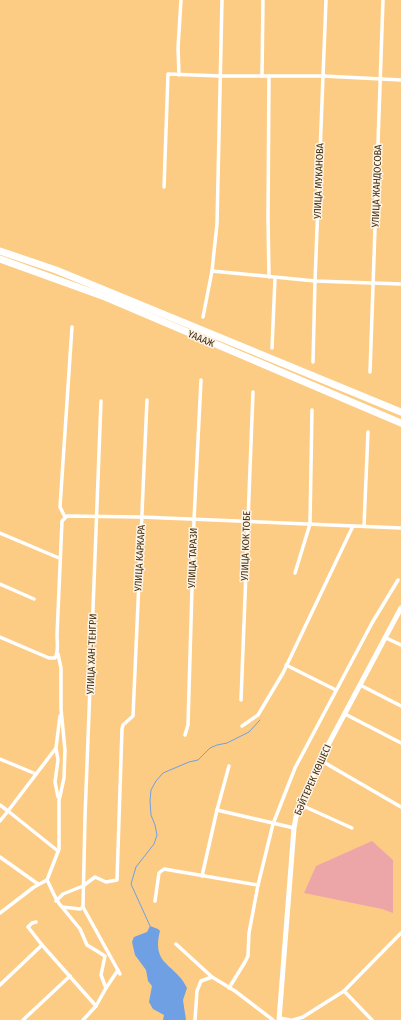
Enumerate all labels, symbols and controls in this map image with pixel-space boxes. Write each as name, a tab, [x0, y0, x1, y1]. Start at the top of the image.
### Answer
street label: УЛИЦА МУКАНОВА	[312, 142, 326, 220]
street label: УЛИЦА ЖАНДОСОВА	[370, 144, 384, 229]
street label: ҮАААЖ	[186, 328, 217, 350]
street label: УЛИЦА КОК ТОБЕ	[239, 511, 253, 582]
street label: УЛИЦА КАРКАРА	[132, 524, 148, 593]
street label: УЛИЦА ТАРАЗИ	[186, 528, 200, 589]
street label: УЛИЦА ХАН-ТЕНГРИ	[85, 613, 99, 696]
street label: БӘЙТЕРЕК КӨШЕСІ	[291, 742, 334, 817]

